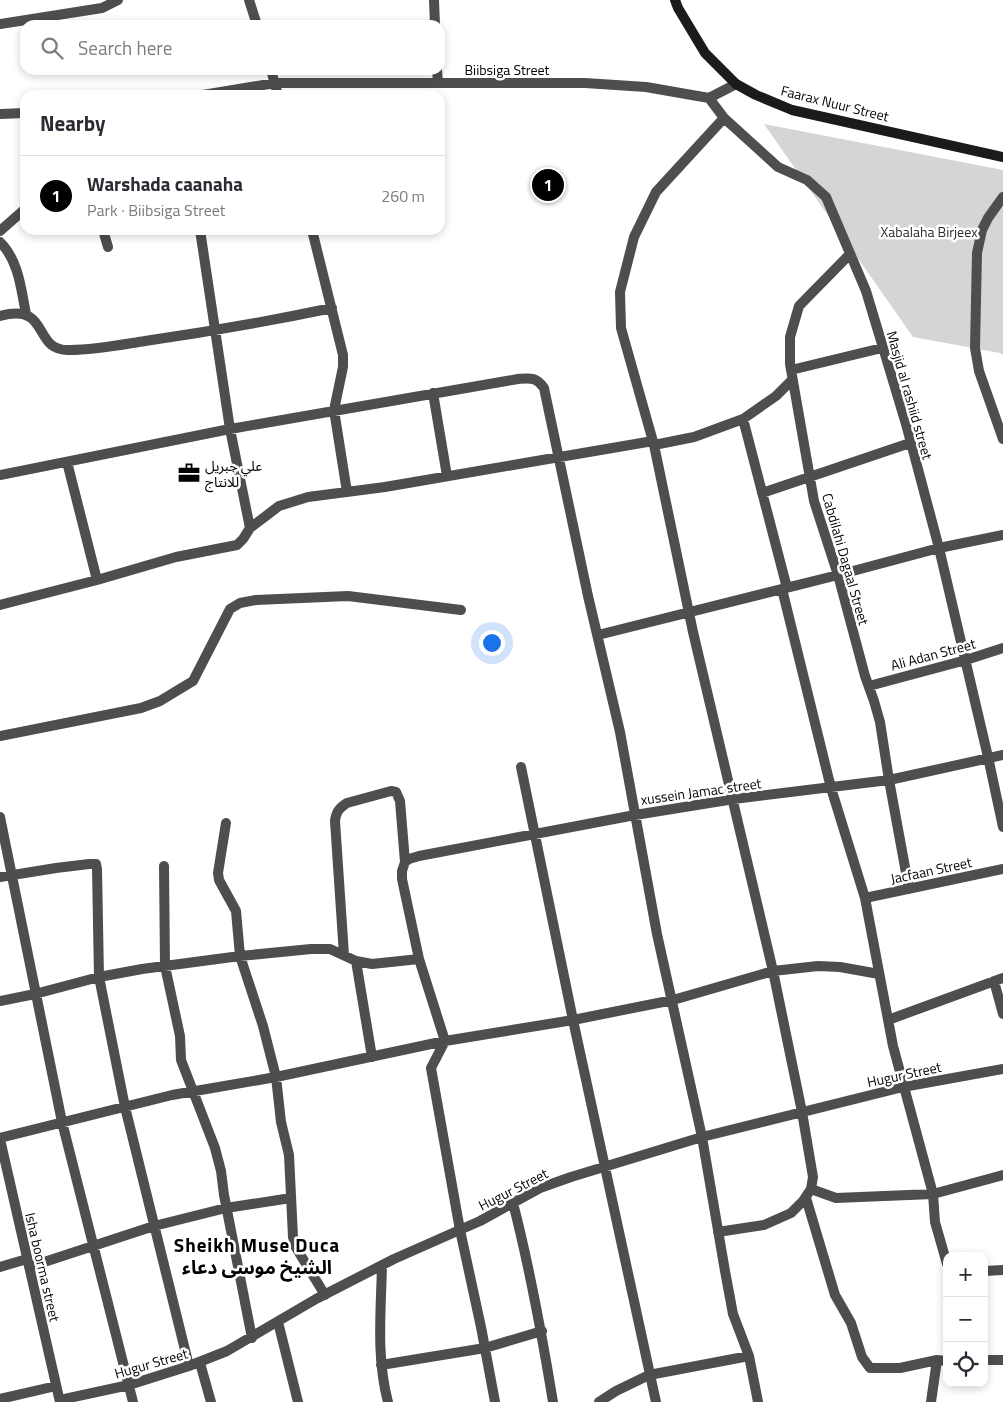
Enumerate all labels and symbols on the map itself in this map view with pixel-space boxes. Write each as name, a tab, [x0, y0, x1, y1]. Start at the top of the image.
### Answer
street label: Biibsiga Street	[464, 59, 550, 80]
street label: Faarax Nuur Street	[779, 79, 891, 127]
pin: 1	[532, 166, 564, 204]
park label: Xabalaha Birjeex	[880, 221, 978, 242]
street label: Masjid al rashiid street	[882, 328, 938, 462]
place label: علي جبريل للانتاج	[205, 455, 262, 493]
office icon: علي جبريل للانتاج	[176, 460, 202, 486]
street label: Cabdilahi Dagaal Street	[817, 491, 875, 627]
your location	[479, 630, 505, 656]
street label: Ali Adan Street	[888, 633, 978, 675]
street label: xussein Jamac street	[639, 772, 763, 810]
street label: Jacfaan Street	[888, 851, 974, 889]
street label: Hugur Street	[865, 1056, 943, 1092]
street label: Hugur Street	[475, 1162, 551, 1216]
street label: Isha boorma street	[20, 1210, 66, 1324]
district label: Sheikh Muse Duca الشيخ موسى دعاء	[174, 1230, 340, 1282]
street label: Hugur Street	[112, 1342, 190, 1384]

